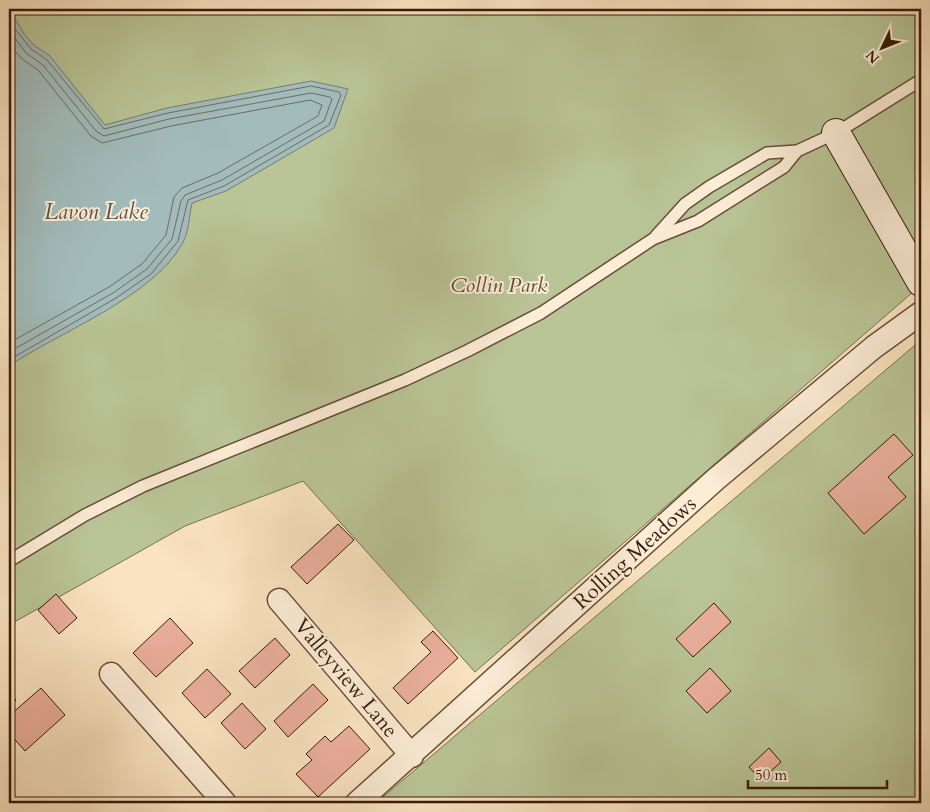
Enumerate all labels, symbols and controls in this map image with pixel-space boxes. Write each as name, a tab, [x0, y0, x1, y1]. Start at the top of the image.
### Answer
north arrow	[858, 22, 908, 72]
text: N	[862, 46, 884, 67]
water label: Lavon Lake	[44, 197, 148, 227]
park label: Collin Park	[451, 271, 548, 300]
street label: Rolling Meadows	[567, 490, 703, 616]
street label: Valleyview Lane	[287, 612, 405, 744]
scale bar	[748, 757, 886, 789]
text: 50 m	[755, 765, 787, 785]

